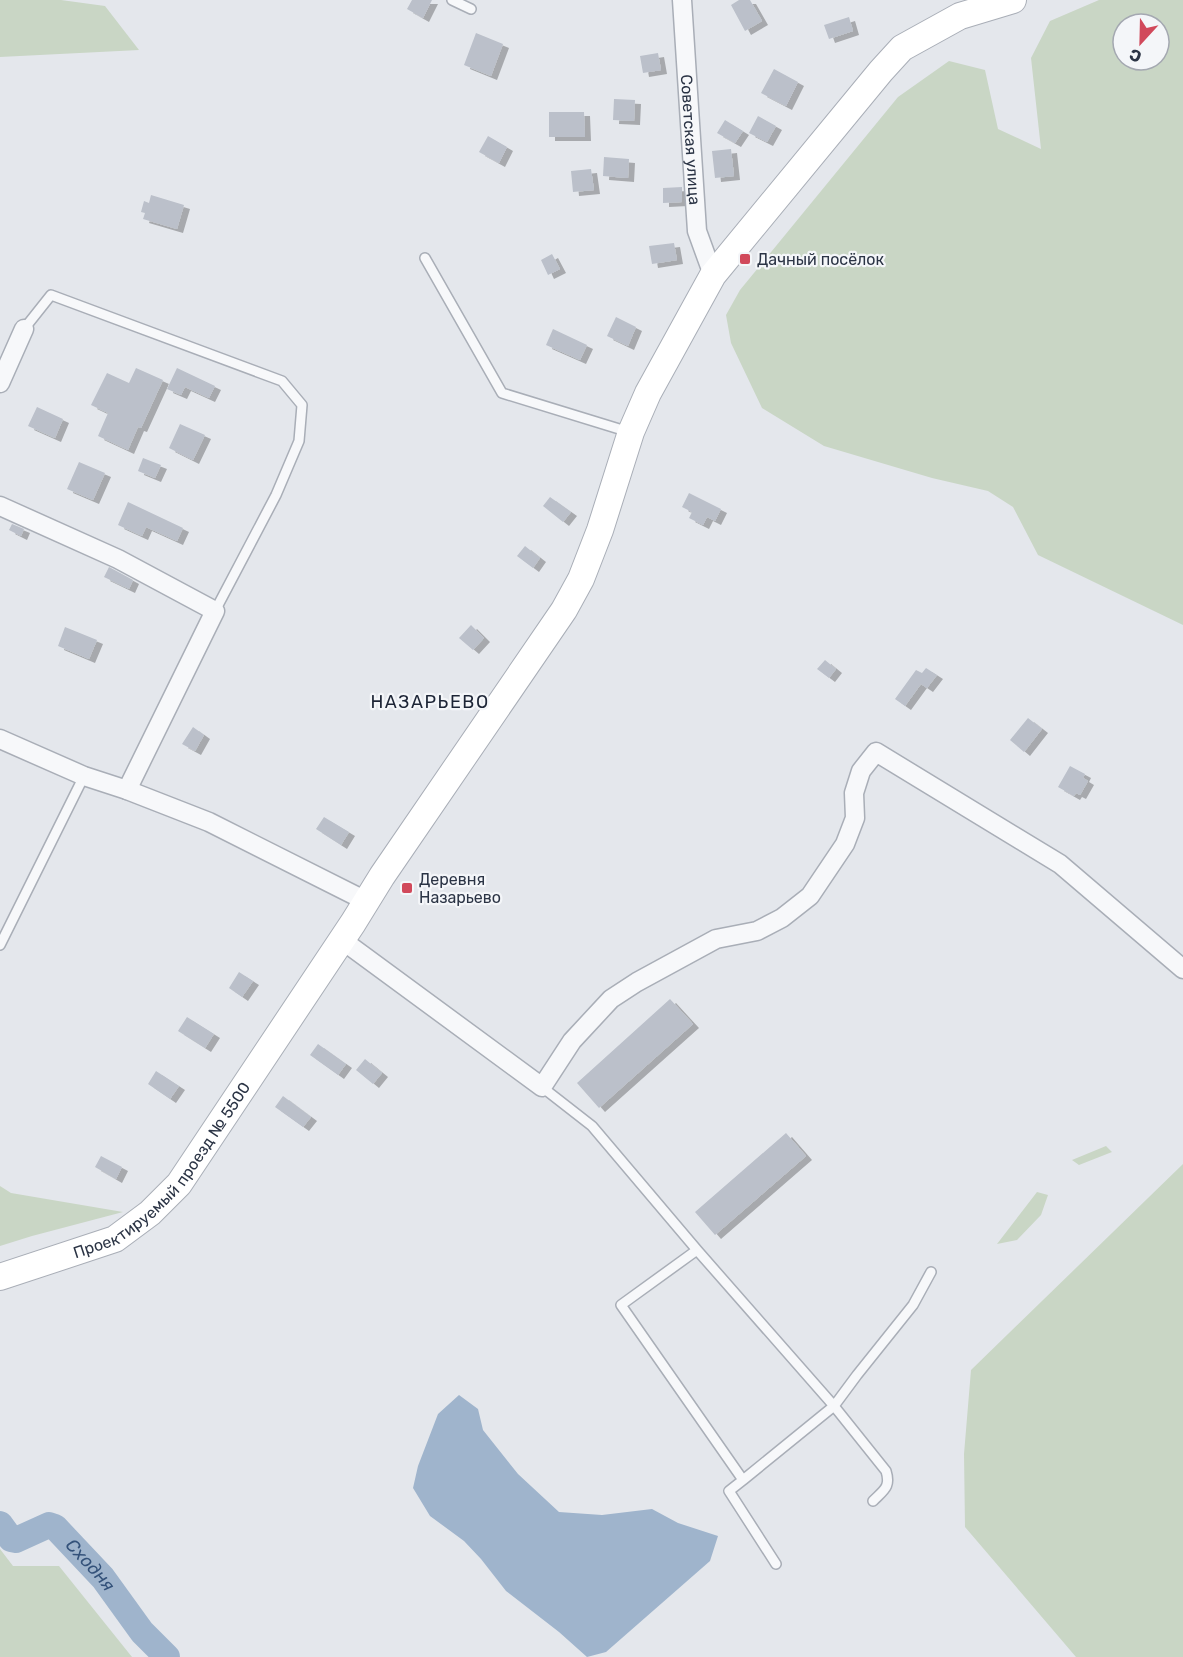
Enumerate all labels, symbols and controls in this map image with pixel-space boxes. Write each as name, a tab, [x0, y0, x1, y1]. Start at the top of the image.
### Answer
north arrow	[1111, 12, 1171, 72]
text: С	[1127, 45, 1144, 66]
street label: Советская улица	[677, 74, 704, 206]
place label: Дачный посёлок	[757, 250, 885, 269]
marker: Дачный посёлок	[738, 252, 752, 266]
district label: НАЗАРЬЕВО	[370, 691, 490, 713]
place label: Деревня Назарьево	[419, 870, 501, 907]
marker: Деревня Назарьево	[400, 881, 414, 895]
street label: Проектируемый проезд № 5500	[71, 1079, 254, 1262]
water label: Сходня	[61, 1534, 120, 1595]

